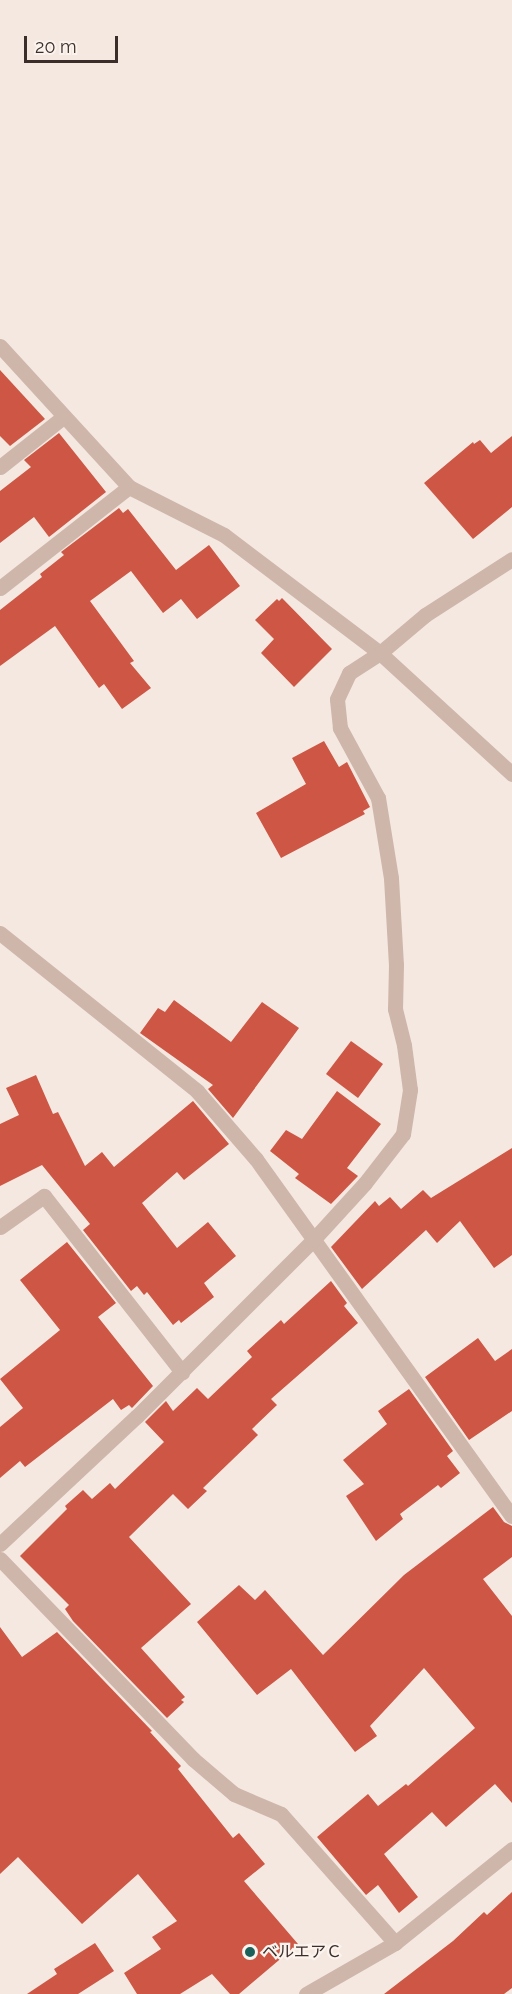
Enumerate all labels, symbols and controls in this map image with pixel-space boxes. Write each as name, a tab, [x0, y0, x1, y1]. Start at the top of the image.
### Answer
scale bar	[27, 24, 122, 62]
text: 20 m	[35, 36, 77, 57]
place label: ベルエアＣ	[262, 1942, 342, 1962]
marker: ベルエアＣ	[243, 1945, 257, 1959]

